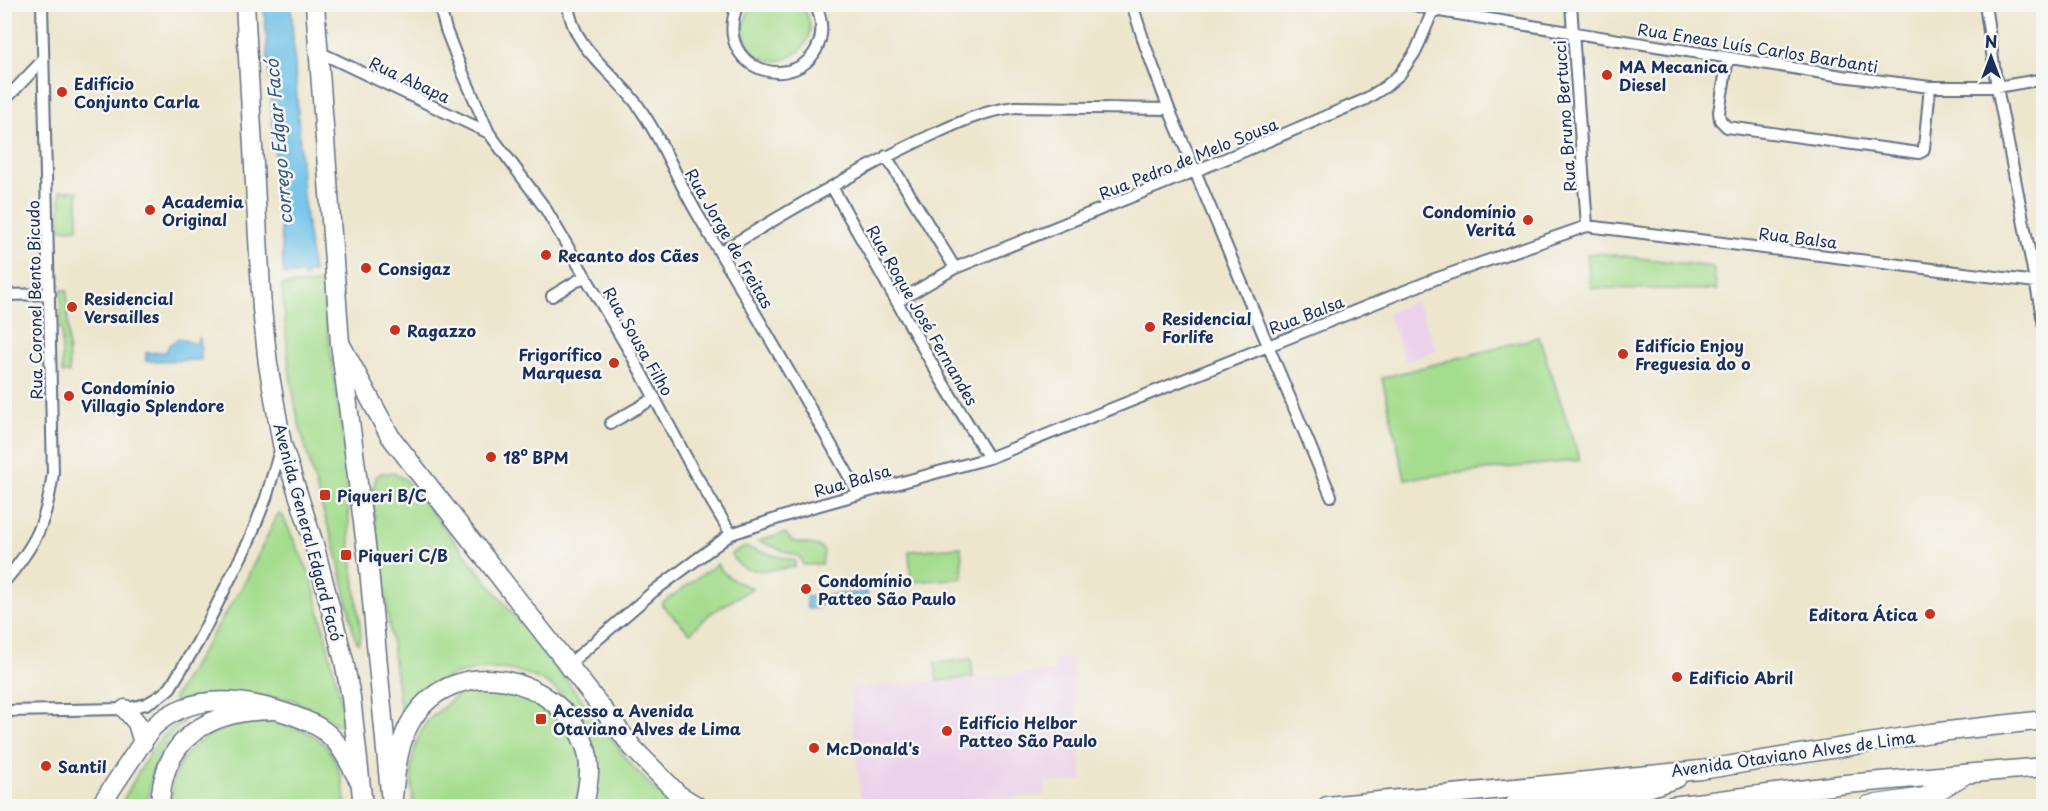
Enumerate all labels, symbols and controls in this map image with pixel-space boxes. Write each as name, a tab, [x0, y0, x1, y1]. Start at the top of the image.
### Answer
street label: Rua Eneas Luís Carlos Barbanti	[1636, 16, 1880, 78]
north arrow	[1961, 27, 2021, 87]
text: N	[1985, 29, 1997, 53]
street label: Rua Bruno Bertucci	[1547, 40, 1581, 192]
street label: Rua Abapa	[366, 50, 454, 108]
place label: MA Mecanica Diesel	[1619, 54, 1729, 96]
water label: corrego Edgar Facó	[257, 56, 299, 226]
marker: MA Mecanica Diesel	[1600, 68, 1614, 82]
place label: Edifício Conjunto Carla	[74, 71, 200, 113]
marker: Edifício Conjunto Carla	[55, 85, 69, 99]
street label: Rua Pedro de Melo Sousa	[1095, 111, 1281, 205]
street label: Rua Jorge de Freitas	[680, 164, 780, 312]
place label: Academia Original	[161, 189, 244, 231]
place label: Condomínio Veritá	[1422, 199, 1516, 241]
street label: Rua Coronel Bento Bicudo	[20, 200, 48, 400]
marker: Academia Original	[143, 203, 157, 217]
marker: Condomínio Veritá	[1521, 213, 1535, 227]
street label: Rua Roque José Fernandes	[861, 220, 985, 410]
street label: Rua Balsa	[1757, 220, 1839, 254]
place label: Recanto dos Cães	[558, 243, 699, 267]
marker: Recanto dos Cães	[539, 248, 553, 262]
place label: Consigaz	[378, 256, 450, 280]
marker: Consigaz	[359, 261, 373, 275]
street label: Rua Sousa Filho	[598, 282, 680, 400]
place label: Residencial Versailles	[84, 286, 173, 328]
street label: Rua Balsa	[1265, 289, 1347, 339]
marker: Residencial Versailles	[65, 300, 79, 314]
place label: Residencial Forlife	[1162, 306, 1251, 348]
place label: Ragazzo	[407, 318, 477, 342]
marker: Residencial Forlife	[1143, 320, 1157, 334]
marker: Ragazzo	[388, 323, 402, 337]
place label: Edifício Enjoy Freguesia do o	[1635, 333, 1751, 375]
place label: Frigorífico Marquesa	[519, 342, 602, 384]
marker: Edifício Enjoy Freguesia do o	[1616, 347, 1630, 361]
marker: Frigorífico Marquesa	[607, 356, 621, 370]
place label: Condomínio Villagio Splendore	[81, 375, 225, 417]
marker: Condomínio Villagio Splendore	[62, 389, 76, 403]
street label: Avenida General Edgard Facó	[268, 420, 350, 644]
place label: 18º BPM	[503, 445, 568, 469]
marker: 18º BPM	[484, 450, 498, 464]
street label: Rua Balsa	[811, 458, 893, 502]
place label: Piqueri B/C	[337, 483, 427, 507]
marker: Piqueri B/C	[318, 488, 332, 502]
place label: Piqueri C/B	[358, 543, 448, 567]
marker: Piqueri C/B	[339, 548, 353, 562]
place label: Condomínio Patteo São Paulo	[818, 568, 956, 610]
marker: Condomínio Patteo São Paulo	[799, 582, 813, 596]
place label: Editora Ática	[1809, 602, 1918, 626]
marker: Editora Ática	[1923, 607, 1937, 621]
place label: Edificio Abril	[1689, 665, 1793, 689]
marker: Edificio Abril	[1670, 670, 1684, 684]
place label: Acesso a Avenida Otaviano Alves de Lima	[553, 698, 741, 740]
place label: Edifício Helbor Patteo São Paulo	[959, 710, 1097, 752]
marker: Acesso a Avenida Otaviano Alves de Lima	[534, 712, 548, 726]
marker: Edifício Helbor Patteo São Paulo	[940, 724, 954, 738]
street label: Avenida Otaviano Alves de Lima	[1669, 724, 1917, 782]
place label: McDonald's	[826, 736, 920, 760]
marker: McDonald's	[807, 741, 821, 755]
place label: Santil	[58, 754, 107, 778]
marker: Santil	[39, 759, 53, 773]

